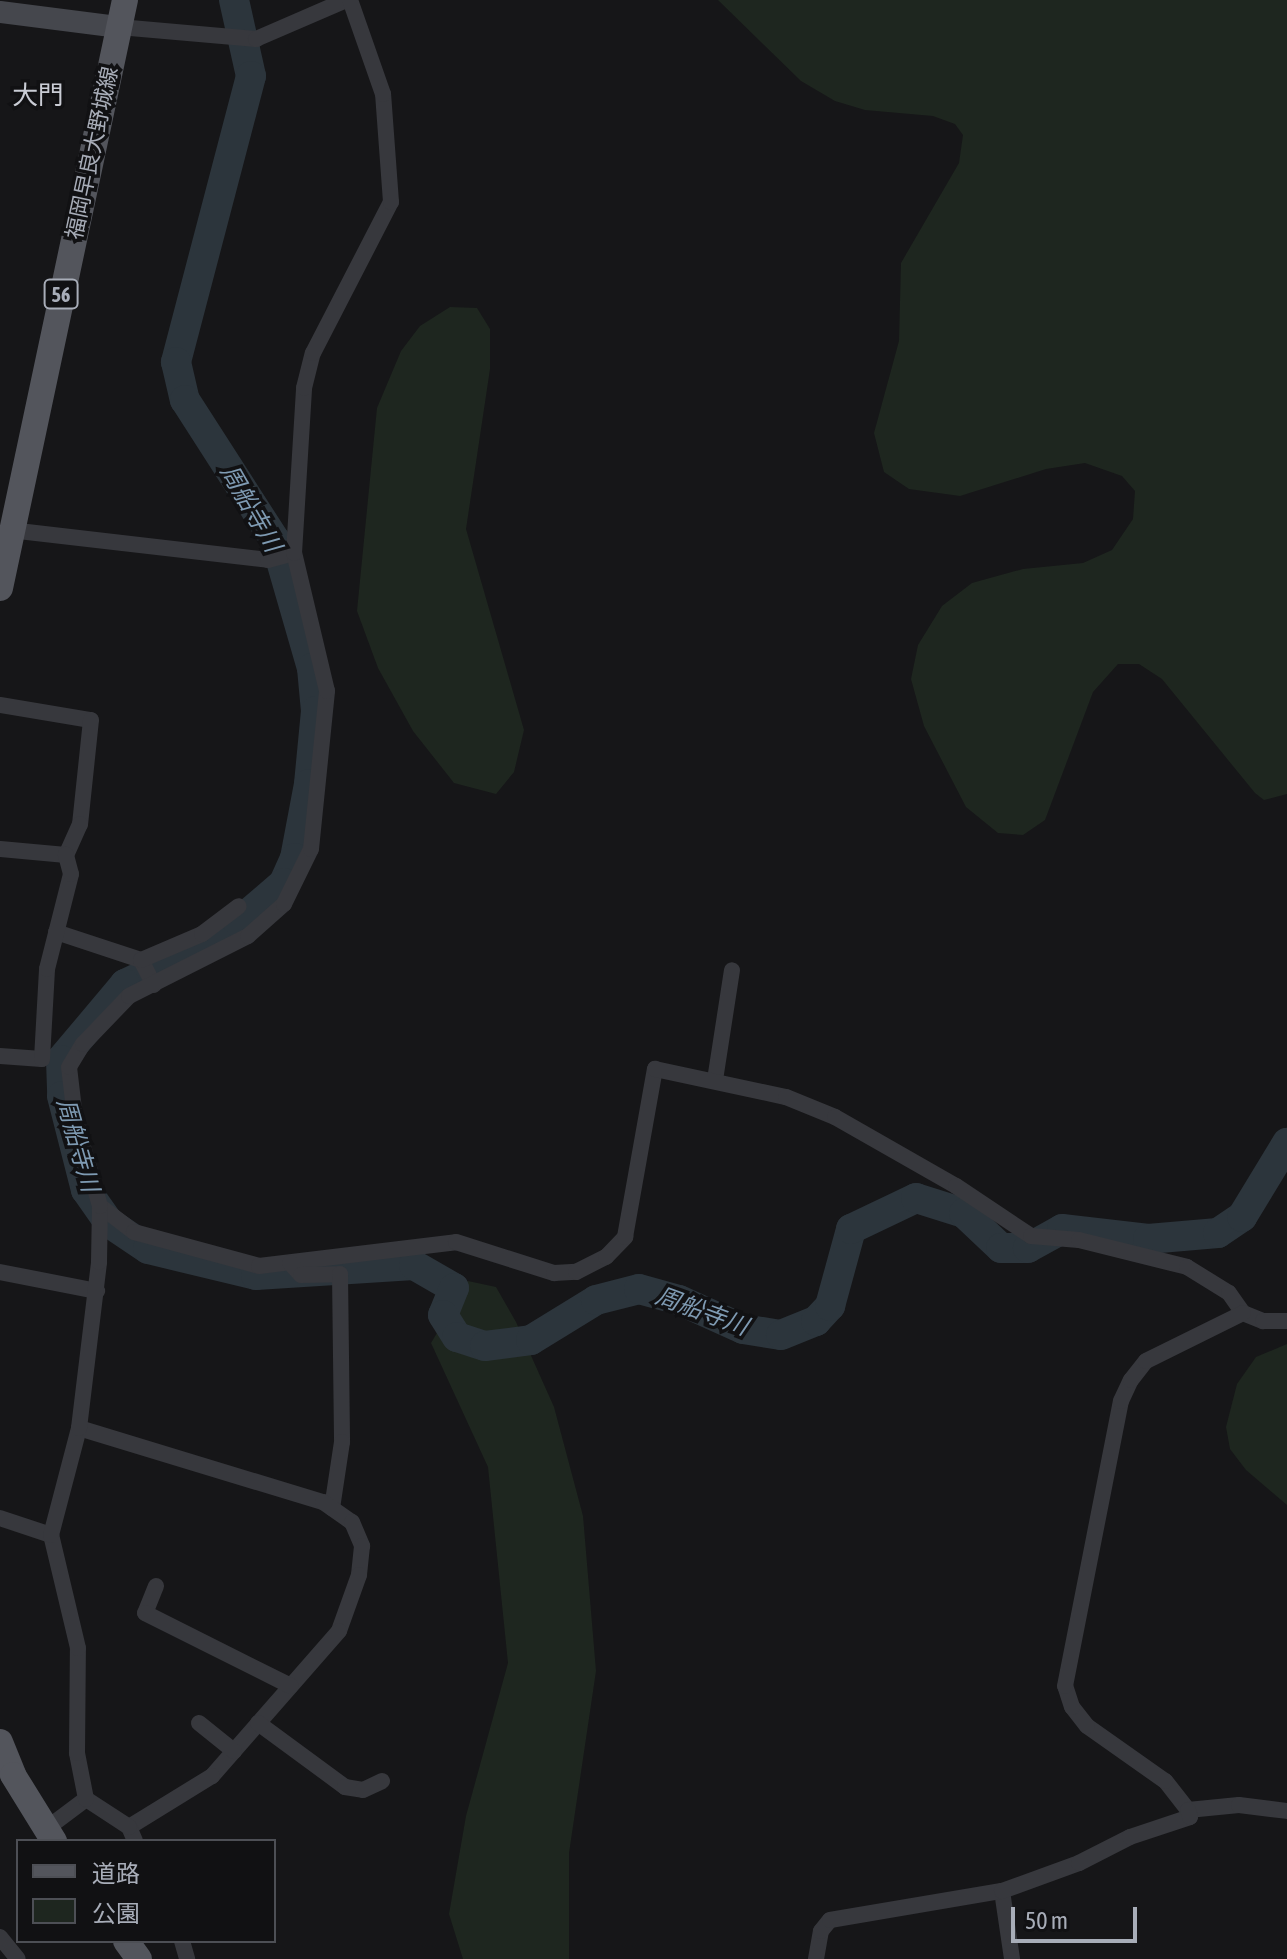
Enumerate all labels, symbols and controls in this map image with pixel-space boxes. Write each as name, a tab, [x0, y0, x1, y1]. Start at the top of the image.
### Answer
street label: 福岡早良大野城線	[61, 64, 123, 242]
district label: 大門	[12, 80, 64, 112]
road number: 56	[43, 278, 79, 310]
water label: 周船寺川	[215, 459, 287, 557]
water label: 周船寺川	[51, 1095, 105, 1195]
water label: 周船寺川	[652, 1281, 752, 1341]
legend	[16, 1839, 276, 1943]
text: 道路	[92, 1860, 140, 1887]
scale bar	[1015, 1891, 1141, 1941]
text: 公園	[92, 1900, 140, 1927]
text: 50 m	[1025, 1907, 1068, 1934]

